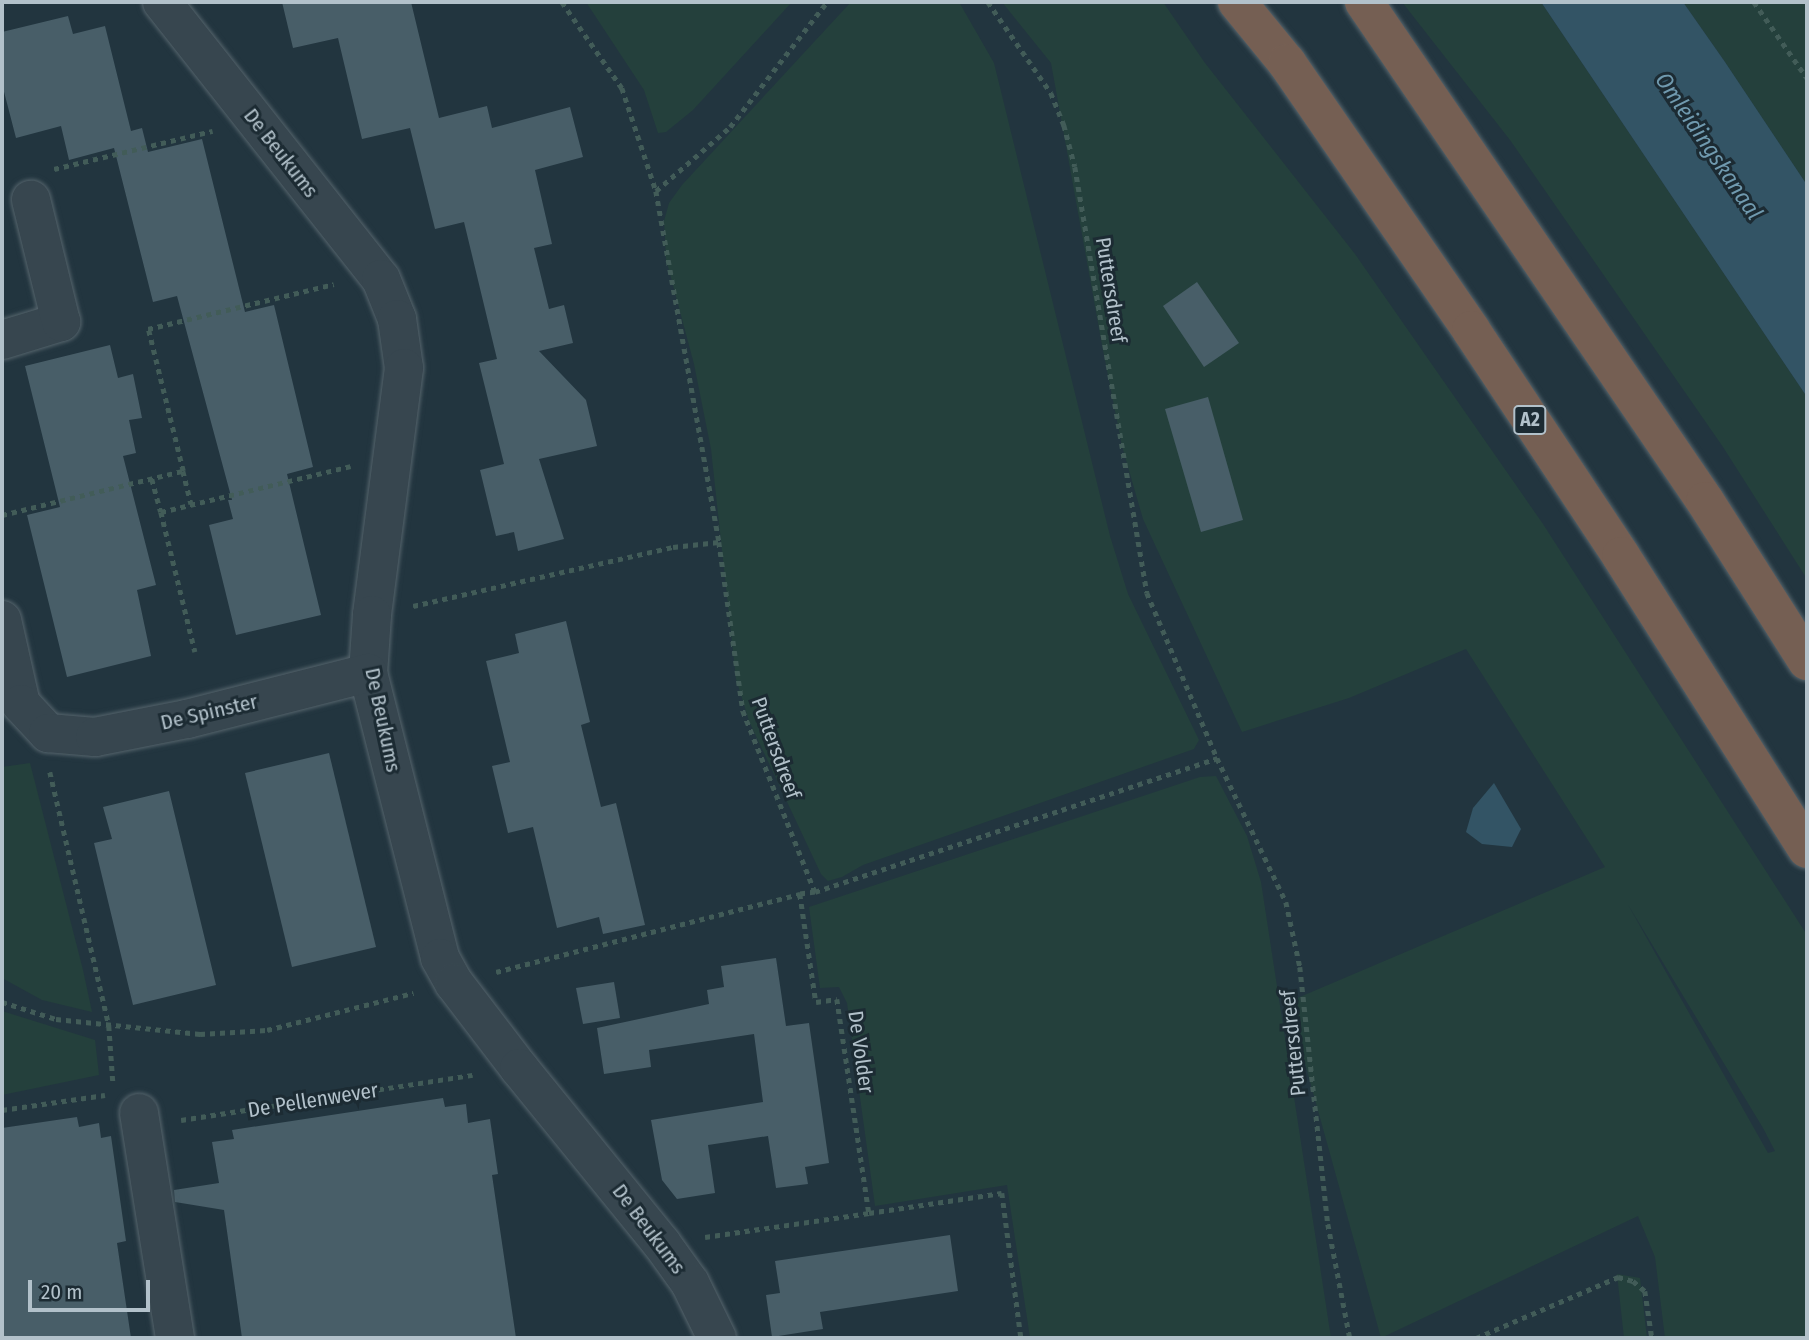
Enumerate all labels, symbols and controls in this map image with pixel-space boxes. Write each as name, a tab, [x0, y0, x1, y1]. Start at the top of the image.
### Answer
water label: Omleidingskanaal	[1650, 67, 1768, 225]
street label: De Beukums	[238, 103, 324, 203]
street label: Puttersdreef	[1090, 235, 1132, 345]
road number: A2	[1512, 404, 1548, 436]
street label: De Beukums	[360, 665, 406, 775]
street label: De Spinster	[158, 689, 260, 735]
street label: Puttersdreef	[746, 694, 806, 802]
street label: Puttersdreef	[1275, 989, 1311, 1097]
street label: De Volder	[843, 1009, 879, 1095]
street label: De Pellenwever	[246, 1077, 380, 1123]
street label: De Beukums	[607, 1179, 691, 1279]
scale bar	[32, 1266, 154, 1310]
text: 20 m	[41, 1279, 82, 1305]

